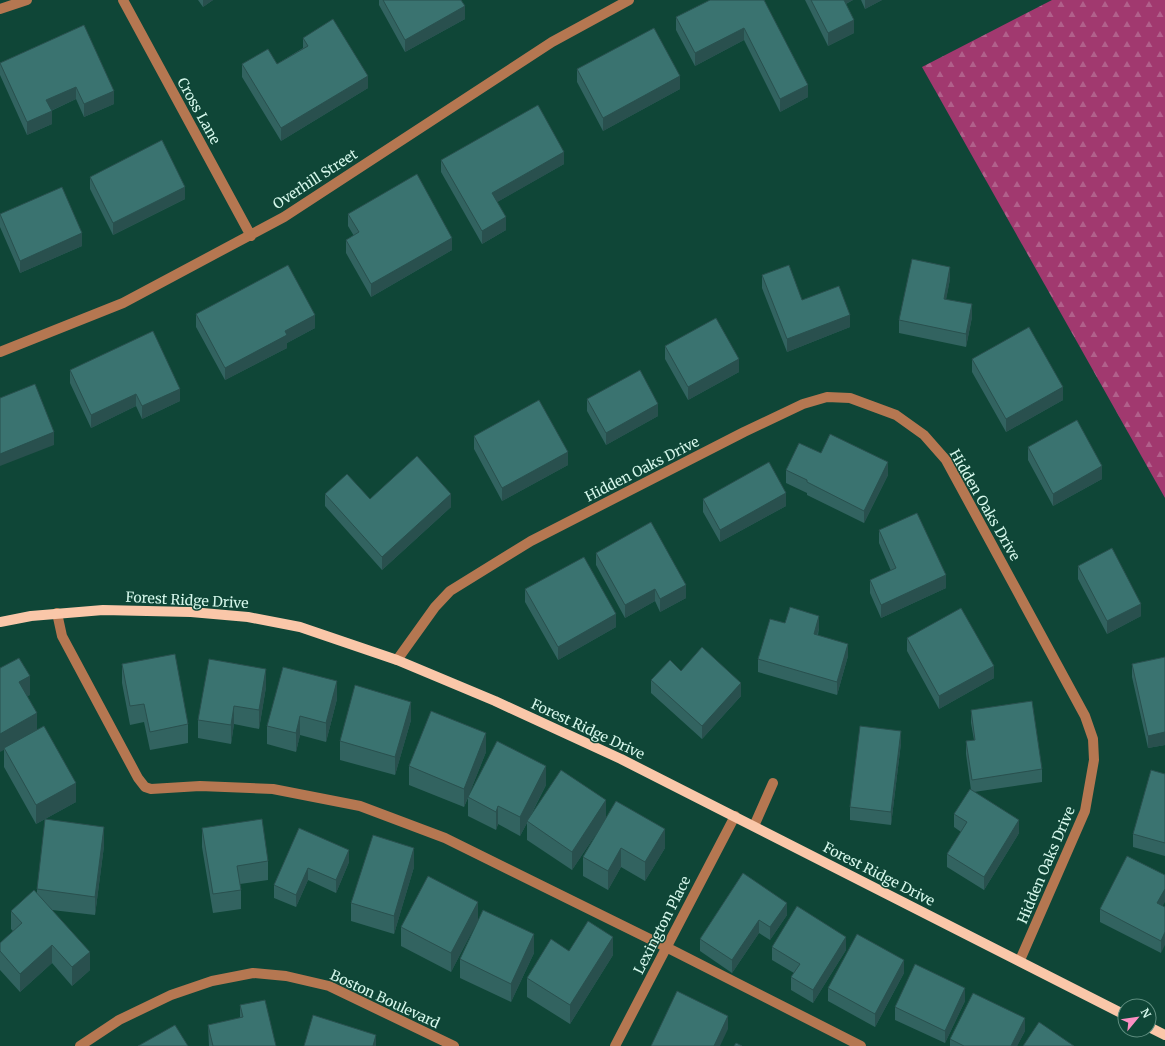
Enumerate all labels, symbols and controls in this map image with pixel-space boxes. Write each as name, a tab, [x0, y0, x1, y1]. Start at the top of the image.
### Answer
street label: Cross Lane	[173, 75, 225, 147]
street label: Overhill Street	[269, 145, 361, 213]
street label: Hidden Oaks Drive	[582, 432, 702, 506]
street label: Hidden Oaks Drive	[946, 446, 1024, 564]
street label: Forest Ridge Drive	[125, 588, 249, 612]
street label: Forest Ridge Drive	[528, 695, 648, 763]
street label: Hidden Oaks Drive	[1013, 804, 1079, 926]
street label: Forest Ridge Drive	[820, 838, 938, 910]
street label: Lexington Place	[630, 873, 694, 977]
street label: Boston Boulevard	[327, 966, 443, 1032]
north arrow	[1117, 998, 1157, 1038]
text: N	[1138, 1006, 1154, 1021]

